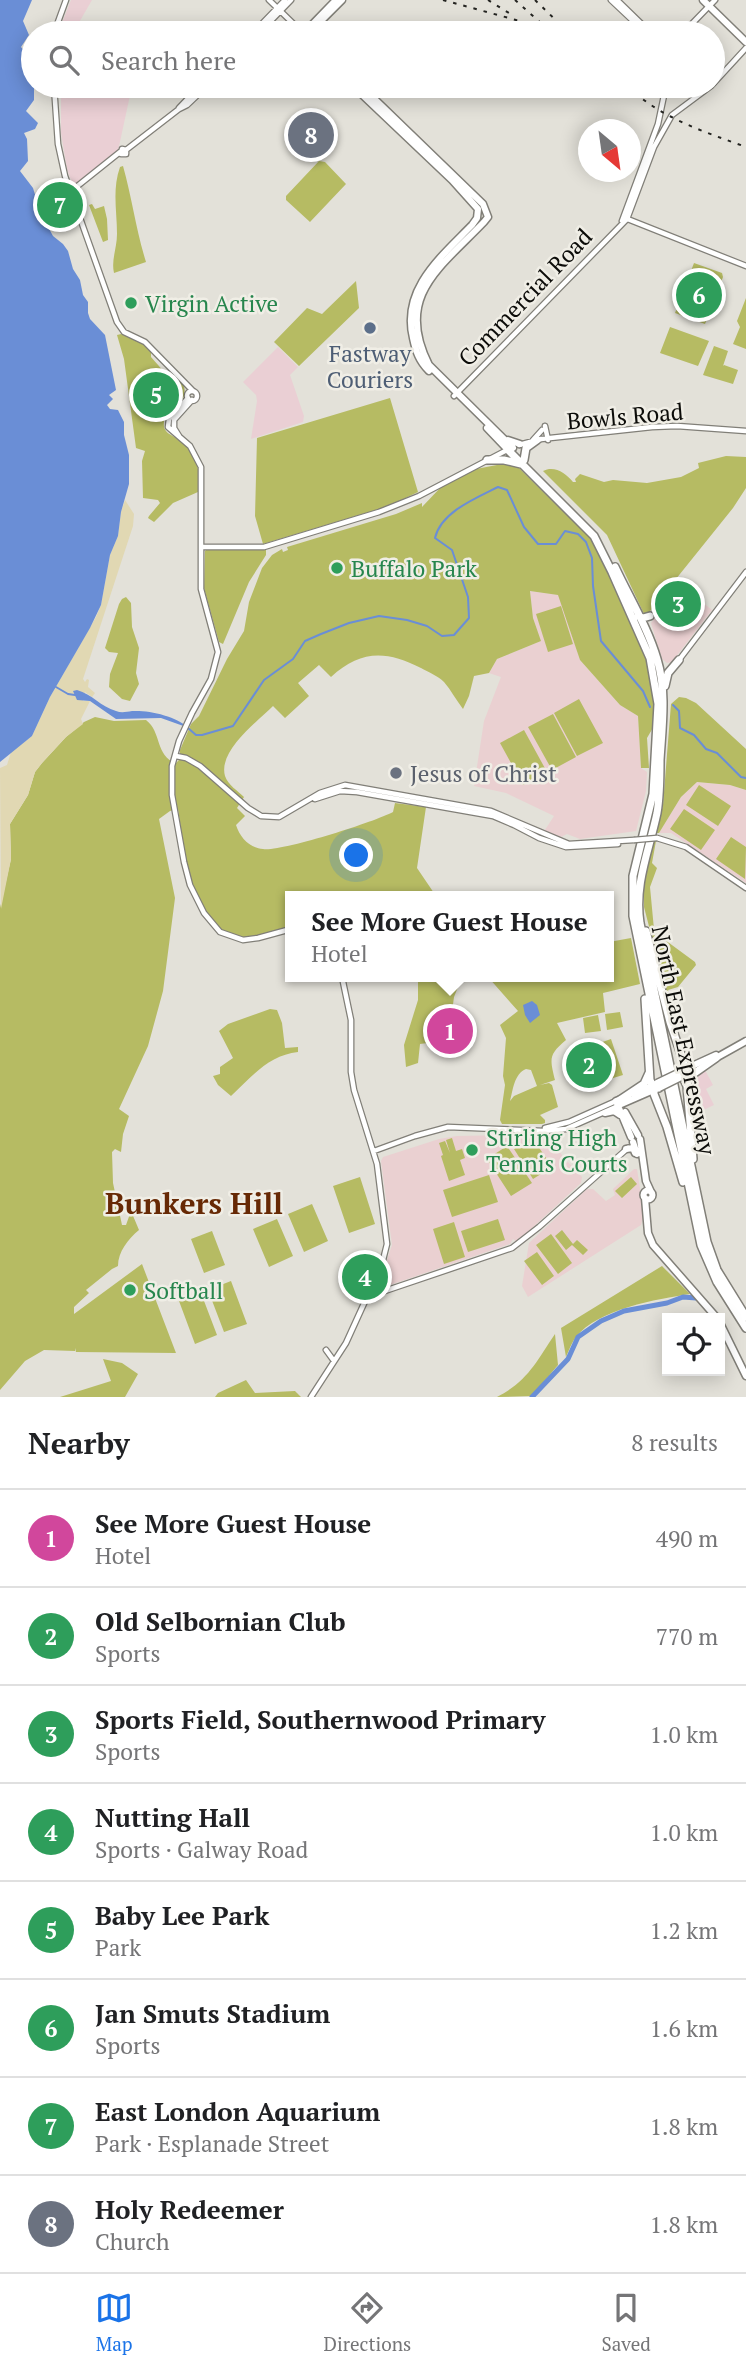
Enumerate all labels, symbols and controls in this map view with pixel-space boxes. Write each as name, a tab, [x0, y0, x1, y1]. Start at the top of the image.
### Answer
search box	[21, 21, 725, 98]
icon: search	[45, 41, 83, 79]
text: Search here	[101, 43, 236, 77]
pin: 8	[288, 109, 334, 161]
north arrow	[578, 119, 641, 182]
pin: 7	[37, 179, 83, 231]
street label: Commercial Road	[451, 221, 599, 373]
pin: 6	[676, 269, 722, 321]
place label: Virgin Active	[145, 288, 278, 319]
marker: Virgin Active	[123, 295, 139, 311]
marker: Fastway Couriers	[362, 320, 378, 336]
place label: Fastway Couriers	[327, 338, 413, 395]
pin: 5	[133, 369, 179, 421]
street label: Bowls Road	[565, 395, 685, 437]
place label: Buffalo Park	[351, 553, 477, 584]
marker: Buffalo Park	[329, 560, 345, 576]
pin: 3	[655, 578, 701, 630]
place label: Jesus of Christ	[410, 758, 557, 789]
marker: Jesus of Christ	[388, 765, 404, 781]
your location	[339, 838, 373, 872]
popup	[285, 891, 614, 982]
text: See More Guest House	[311, 904, 588, 938]
street label: North East Expressway	[645, 922, 724, 1158]
text: Hotel	[311, 938, 368, 969]
pin: 1	[427, 1005, 473, 1057]
pin: 2	[566, 1039, 612, 1091]
place label: Stirling High Tennis Courts	[486, 1122, 628, 1179]
marker: Stirling High Tennis Courts	[464, 1142, 480, 1158]
district label: Bunkers Hill	[105, 1183, 283, 1223]
pin: 4	[342, 1251, 388, 1303]
place label: Softball	[144, 1275, 223, 1306]
marker: Softball	[122, 1282, 138, 1298]
map controls	[662, 1313, 725, 1376]
button: locate	[662, 1313, 725, 1376]
text: Nearby	[28, 1423, 130, 1463]
text: 8 results	[631, 1427, 718, 1458]
text: See More Guest House	[95, 1506, 371, 1540]
text: 1	[45, 1523, 58, 1554]
text: 490 m	[656, 1523, 718, 1554]
text: Hotel	[95, 1540, 151, 1571]
text: Old Selbornian Club	[95, 1604, 346, 1638]
text: 2	[45, 1621, 58, 1652]
text: 770 m	[656, 1621, 718, 1652]
text: Sports	[95, 1638, 160, 1669]
text: Sports Field, Southernwood Primary	[95, 1702, 546, 1736]
text: 3	[45, 1719, 58, 1750]
text: 1.0 km	[650, 1719, 718, 1750]
text: Sports	[95, 1736, 160, 1767]
text: Nutting Hall	[95, 1800, 250, 1834]
text: 4	[45, 1817, 58, 1848]
text: 1.0 km	[650, 1817, 718, 1848]
text: Sports · Galway Road	[95, 1834, 308, 1865]
text: Baby Lee Park	[95, 1898, 269, 1932]
text: 5	[45, 1915, 58, 1946]
text: 1.2 km	[650, 1915, 718, 1946]
text: Park	[95, 1932, 141, 1963]
text: Jan Smuts Stadium	[95, 1996, 330, 2030]
text: 6	[45, 2013, 58, 2044]
text: 1.6 km	[650, 2013, 718, 2044]
text: Sports	[95, 2030, 160, 2061]
text: East London Aquarium	[95, 2094, 380, 2128]
text: 7	[45, 2111, 58, 2142]
text: 1.8 km	[650, 2111, 718, 2142]
text: Park · Esplanade Street	[95, 2128, 329, 2159]
text: Holy Redeemer	[95, 2192, 284, 2226]
text: 8	[45, 2209, 58, 2240]
text: 1.8 km	[650, 2209, 718, 2240]
text: Church	[95, 2226, 170, 2257]
tab: Map	[95, 2289, 133, 2356]
tab: Directions	[324, 2289, 411, 2356]
tab: Saved	[602, 2289, 651, 2356]

